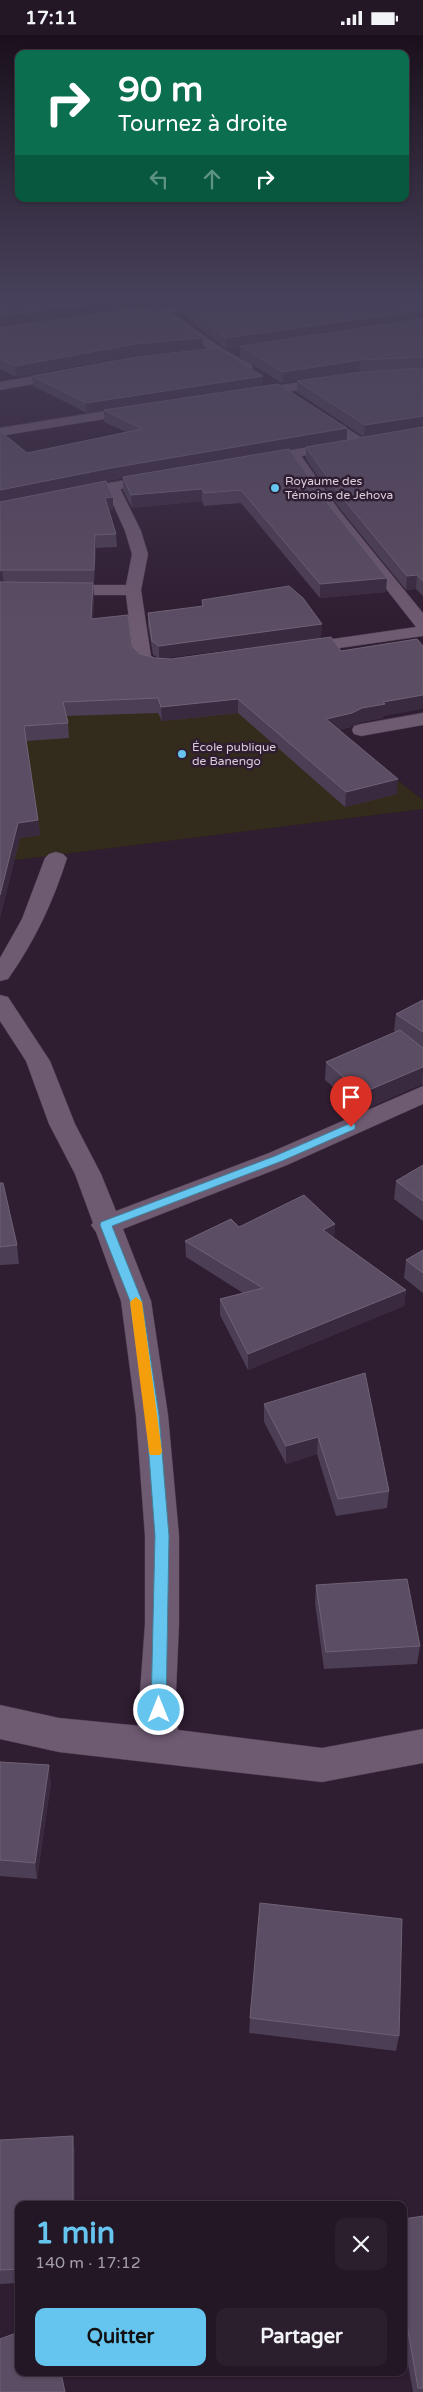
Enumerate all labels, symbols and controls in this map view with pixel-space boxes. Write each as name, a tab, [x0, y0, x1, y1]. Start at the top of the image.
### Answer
text: 17:11	[25, 7, 78, 29]
text: 90 m	[118, 69, 203, 111]
icon: right	[35, 70, 100, 135]
text: Tournez à droite	[118, 111, 287, 137]
icon: left	[145, 165, 173, 193]
icon: ahead	[198, 165, 226, 193]
icon: right	[251, 165, 279, 193]
place label: Royaume des Témoins de Jehova	[285, 474, 393, 502]
marker: Royaume des Témoins de Jehova	[269, 482, 281, 494]
place label: École publique de Banengo	[192, 740, 276, 768]
marker: École publique de Banengo	[176, 748, 188, 760]
pin	[330, 1076, 372, 1127]
icon: arrive	[337, 1083, 365, 1111]
position arrow	[132, 1683, 184, 1735]
text: 1 min	[35, 2215, 115, 2252]
button: close	[335, 2218, 387, 2270]
text: 140 m · 17:12	[35, 2253, 141, 2273]
button: Quitter	[35, 2308, 206, 2366]
button: Partager	[216, 2308, 387, 2366]

